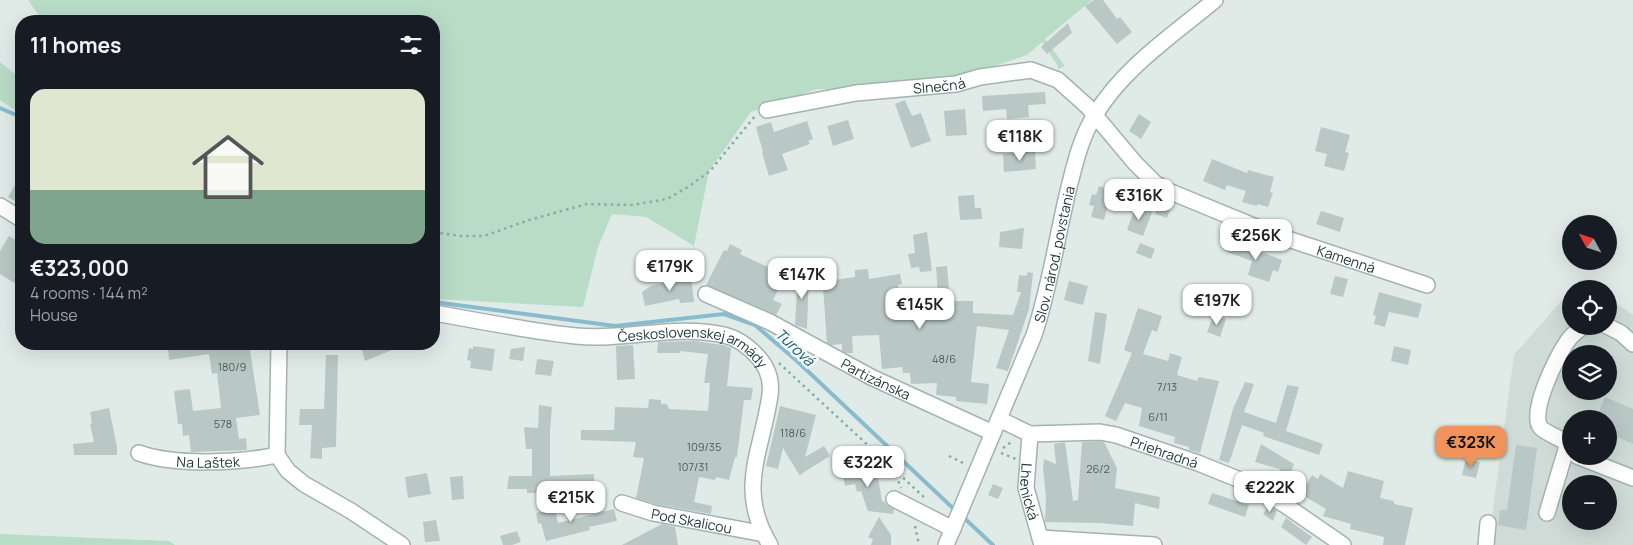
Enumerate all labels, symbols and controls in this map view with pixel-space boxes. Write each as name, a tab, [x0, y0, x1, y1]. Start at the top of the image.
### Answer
text: 11 homes	[30, 31, 121, 59]
icon: filters	[397, 31, 425, 59]
street label: Slnečná	[912, 72, 967, 97]
pin: €118K	[985, 120, 1055, 162]
icon: home	[183, 122, 273, 212]
text: €118K	[997, 125, 1043, 147]
pin: €316K	[1104, 178, 1174, 221]
street label: Slov. národ. povstania	[1029, 184, 1078, 325]
text: €316K	[1115, 184, 1163, 206]
north arrow	[1562, 215, 1618, 270]
map controls	[1562, 215, 1617, 530]
pin: €256K	[1221, 218, 1291, 261]
text: €256K	[1231, 224, 1281, 246]
street label: Kamenná	[1315, 240, 1378, 277]
pin: €179K	[635, 250, 705, 292]
text: €323,000	[30, 254, 129, 282]
text: €179K	[647, 255, 693, 277]
pin: €147K	[767, 258, 837, 300]
text: €147K	[779, 263, 825, 285]
button: locate	[1562, 280, 1617, 335]
text: 4 rooms · 144 m²	[30, 282, 148, 304]
pin: €197K	[1182, 284, 1252, 326]
pin: €145K	[885, 288, 955, 330]
text: €197K	[1194, 289, 1240, 311]
text: €145K	[896, 293, 944, 315]
text: House	[30, 304, 78, 326]
street label: Československej armády	[617, 322, 773, 372]
water label: Turová	[771, 323, 820, 371]
button: layers	[1562, 345, 1617, 400]
house number: 48/6	[932, 351, 956, 366]
street label: Partizánska	[838, 353, 914, 403]
house number: 180/9	[218, 359, 246, 374]
house number: 7/13	[1157, 379, 1177, 394]
house number: 6/11	[1148, 409, 1168, 424]
button: +	[1562, 410, 1617, 465]
house number: 578	[214, 416, 232, 431]
house number: 118/6	[780, 425, 806, 440]
pin: €323K	[1436, 426, 1506, 468]
street label: Priehradná	[1128, 431, 1201, 472]
text: €323K	[1446, 431, 1496, 453]
house number: 109/35	[687, 439, 721, 454]
pin: €322K	[833, 446, 903, 488]
street label: Na Laštek	[176, 451, 241, 471]
text: €322K	[843, 451, 893, 473]
house number: 107/31	[677, 459, 709, 474]
house number: 26/2	[1086, 461, 1110, 476]
street label: Lhenická	[1016, 462, 1044, 522]
pin: €222K	[1235, 470, 1305, 513]
button: −	[1562, 475, 1617, 530]
text: €222K	[1245, 476, 1295, 498]
pin: €215K	[536, 480, 606, 523]
text: €215K	[547, 486, 595, 508]
street label: Pod Skalicou	[650, 503, 734, 537]

